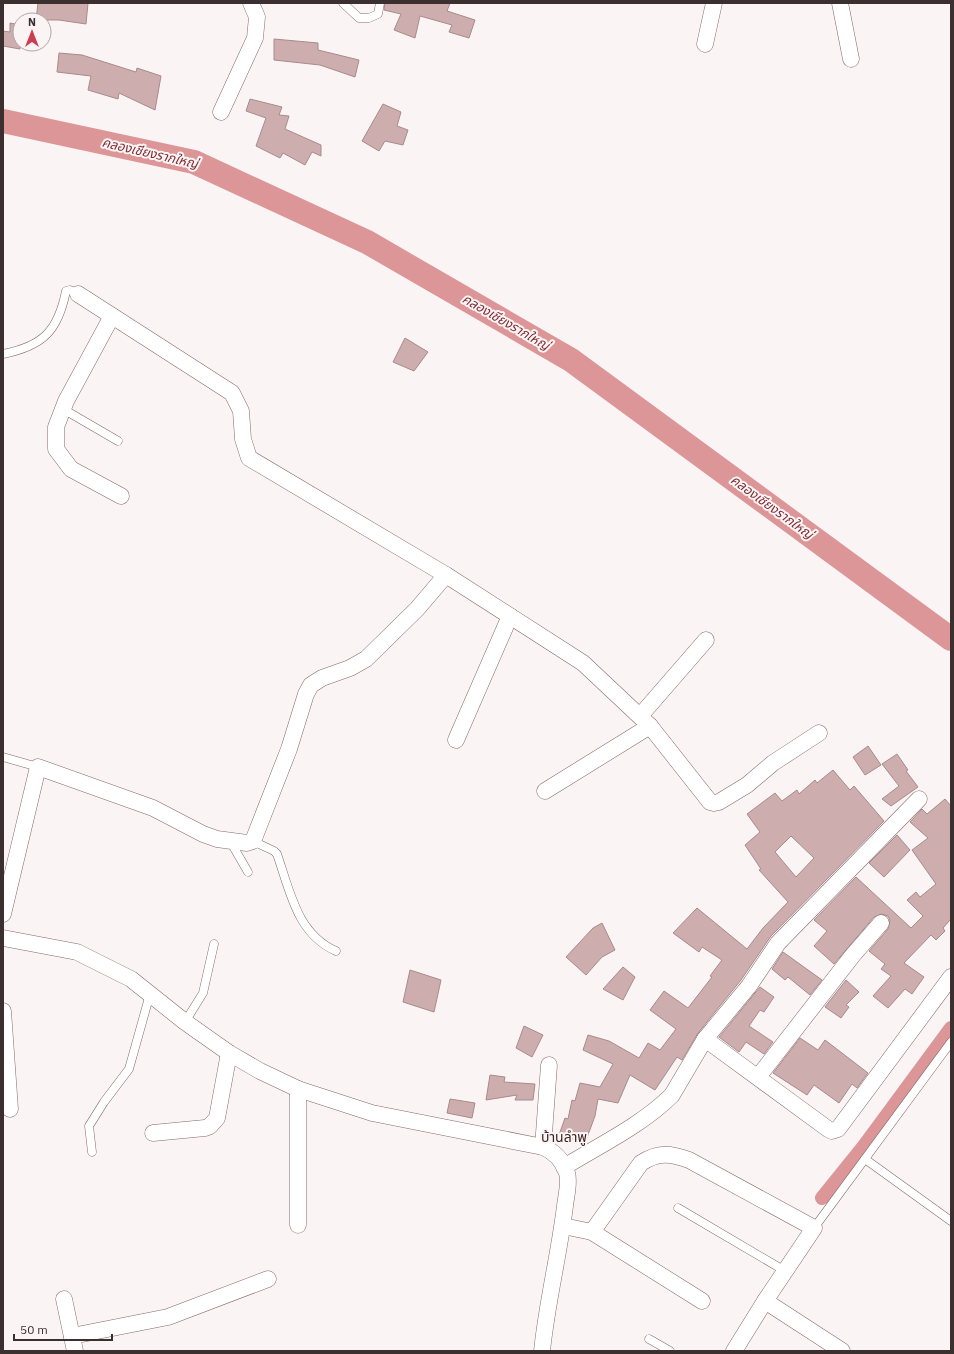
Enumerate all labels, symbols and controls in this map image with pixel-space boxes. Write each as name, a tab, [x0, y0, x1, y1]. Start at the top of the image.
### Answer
north arrow	[12, 12, 52, 52]
text: N	[28, 15, 36, 29]
water label: คลองเชียงรากใหญ่	[100, 134, 202, 173]
water label: คลองเชียงรากใหญ่	[459, 290, 554, 355]
water label: คลองเชียงรากใหญ่	[727, 471, 818, 544]
district label: บ้านลำพู	[541, 1128, 587, 1146]
scale bar	[14, 1316, 112, 1342]
text: 50 m	[20, 1322, 48, 1337]

